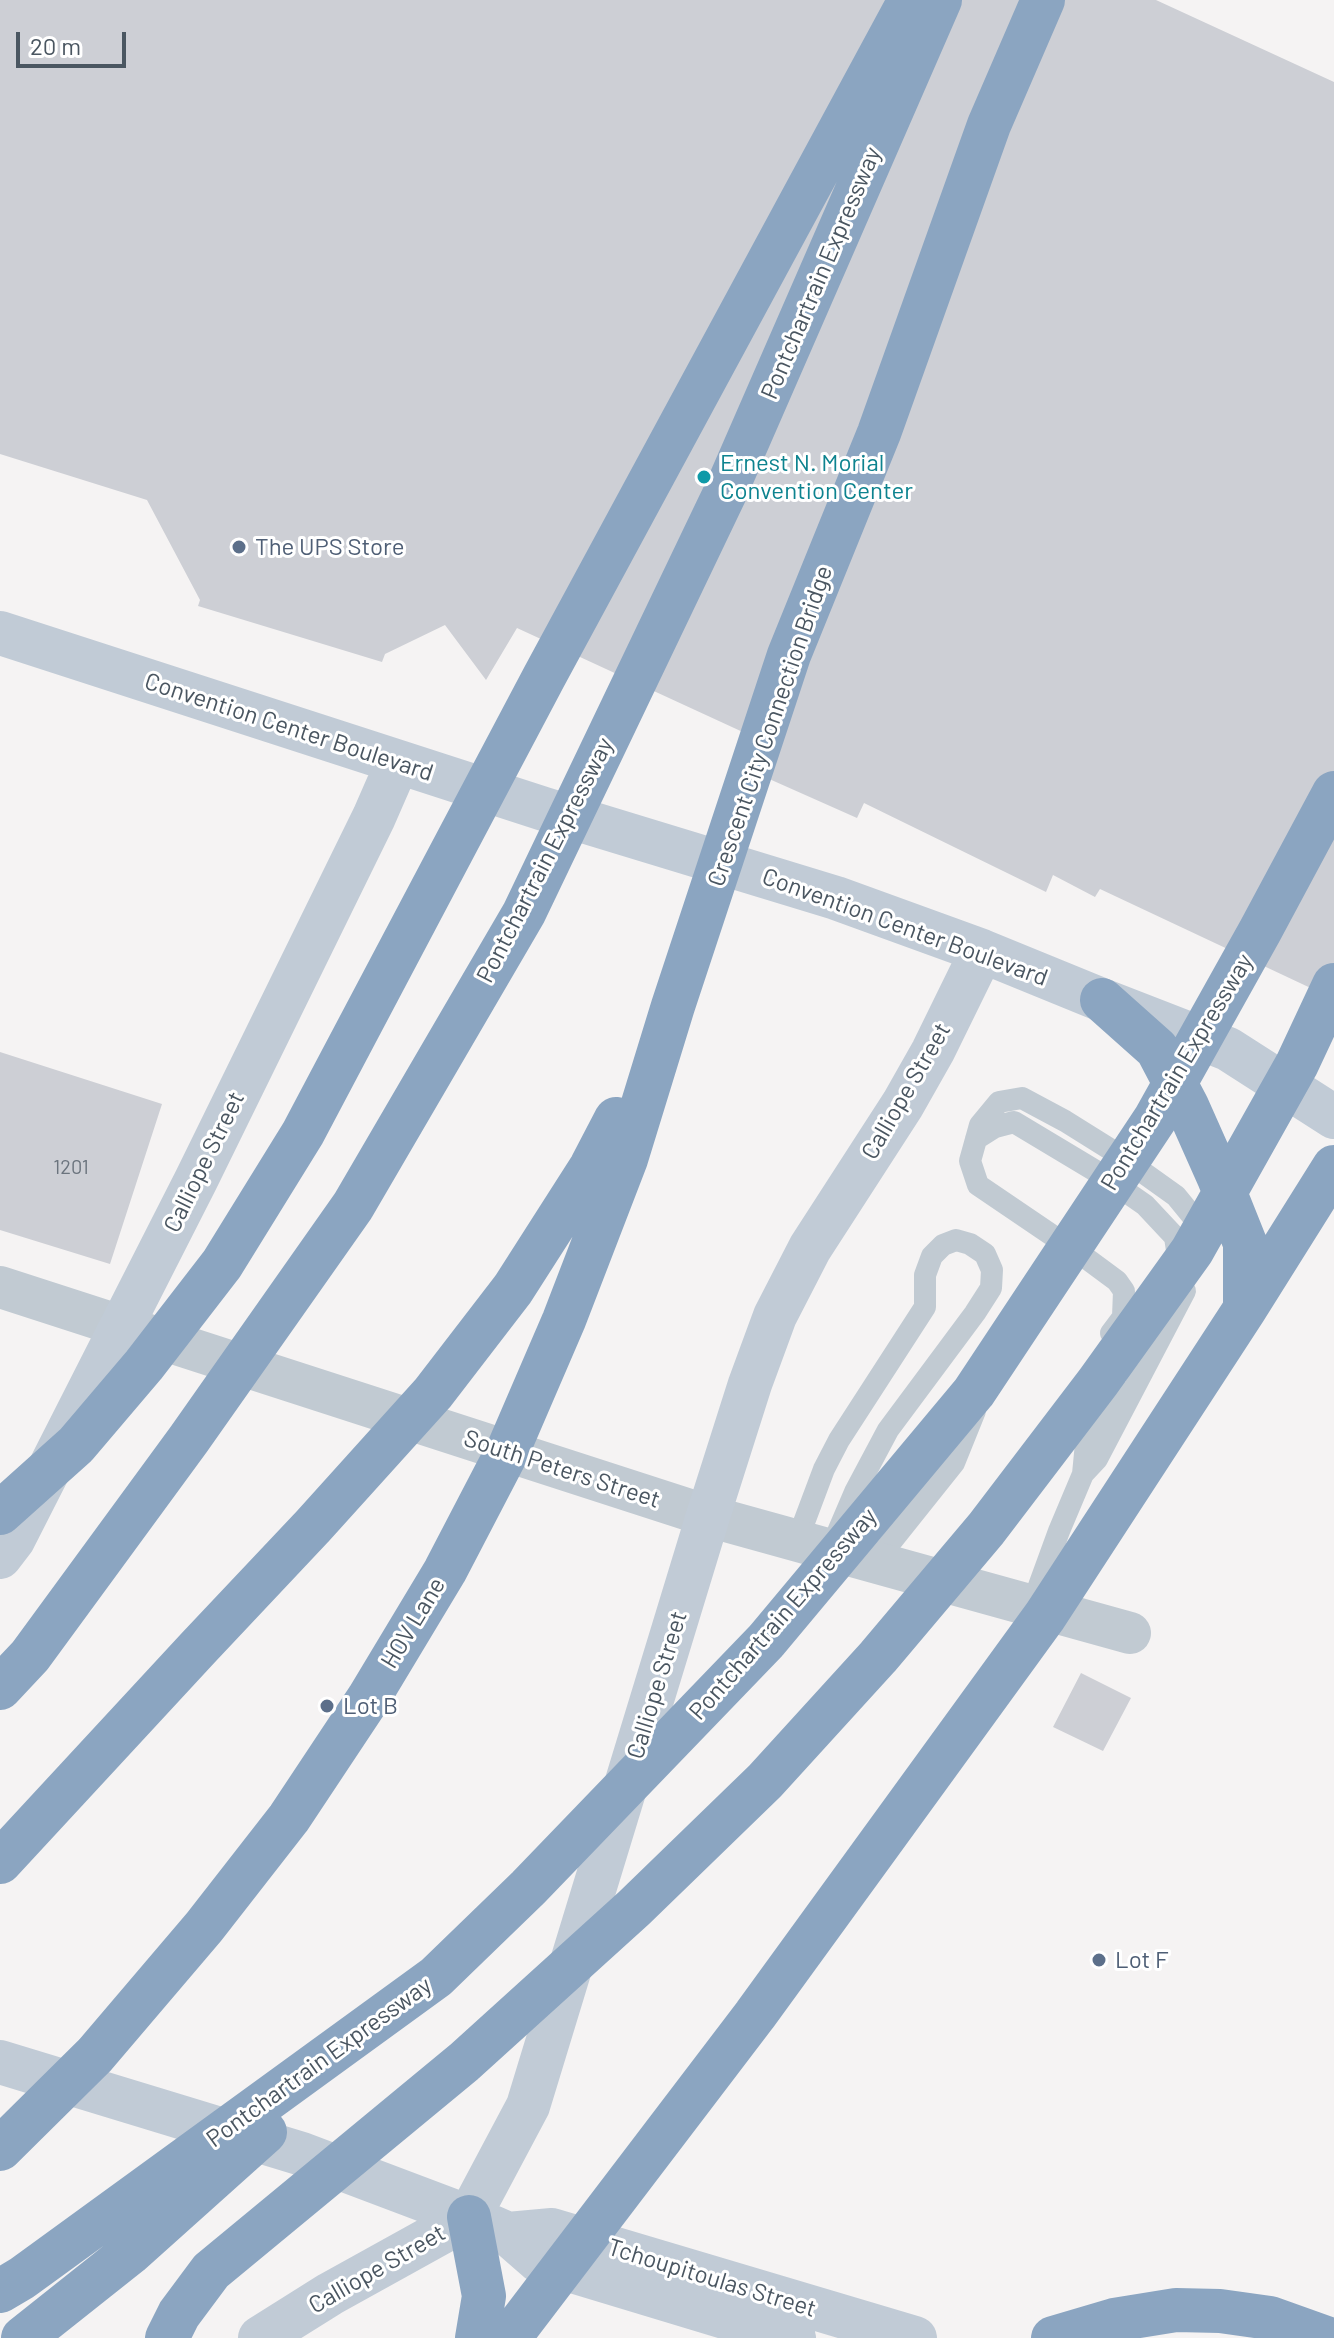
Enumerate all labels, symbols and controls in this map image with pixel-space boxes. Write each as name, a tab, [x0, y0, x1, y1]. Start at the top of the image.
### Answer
scale bar	[20, 16, 130, 66]
text: 20 m	[30, 31, 81, 60]
street label: Pontchartrain Expressway	[755, 143, 887, 403]
place label: Ernest N. Morial Convention Center	[720, 449, 913, 505]
marker: Ernest N. Morial Convention Center	[695, 468, 713, 486]
place label: The UPS Store	[255, 533, 404, 561]
marker: The UPS Store	[230, 538, 248, 556]
street label: Crescent City Connection Bridge	[701, 562, 839, 890]
street label: Convention Center Boulevard	[141, 667, 437, 787]
street label: Pontchartrain Expressway	[471, 733, 619, 987]
street label: Convention Center Boulevard	[758, 862, 1052, 992]
street label: Pontchartrain Expressway	[1095, 948, 1259, 1196]
street label: Calliope Street	[855, 1018, 957, 1164]
street label: Calliope Street	[158, 1087, 250, 1237]
house number: 1201	[53, 1155, 89, 1179]
street label: South Peters Street	[460, 1424, 664, 1514]
street label: Pontchartrain Expressway	[683, 1502, 883, 1726]
street label: HOV Lane	[375, 1572, 451, 1674]
street label: Calliope Street	[621, 1608, 693, 1762]
place label: Lot B	[343, 1692, 398, 1720]
marker: Lot B	[318, 1697, 336, 1715]
place label: Lot F	[1115, 1946, 1169, 1974]
marker: Lot F	[1090, 1951, 1108, 1969]
street label: Pontchartrain Expressway	[201, 1971, 437, 2153]
street label: Calliope Street	[304, 2218, 450, 2320]
street label: Tchoupitoulas Street	[604, 2233, 820, 2323]

